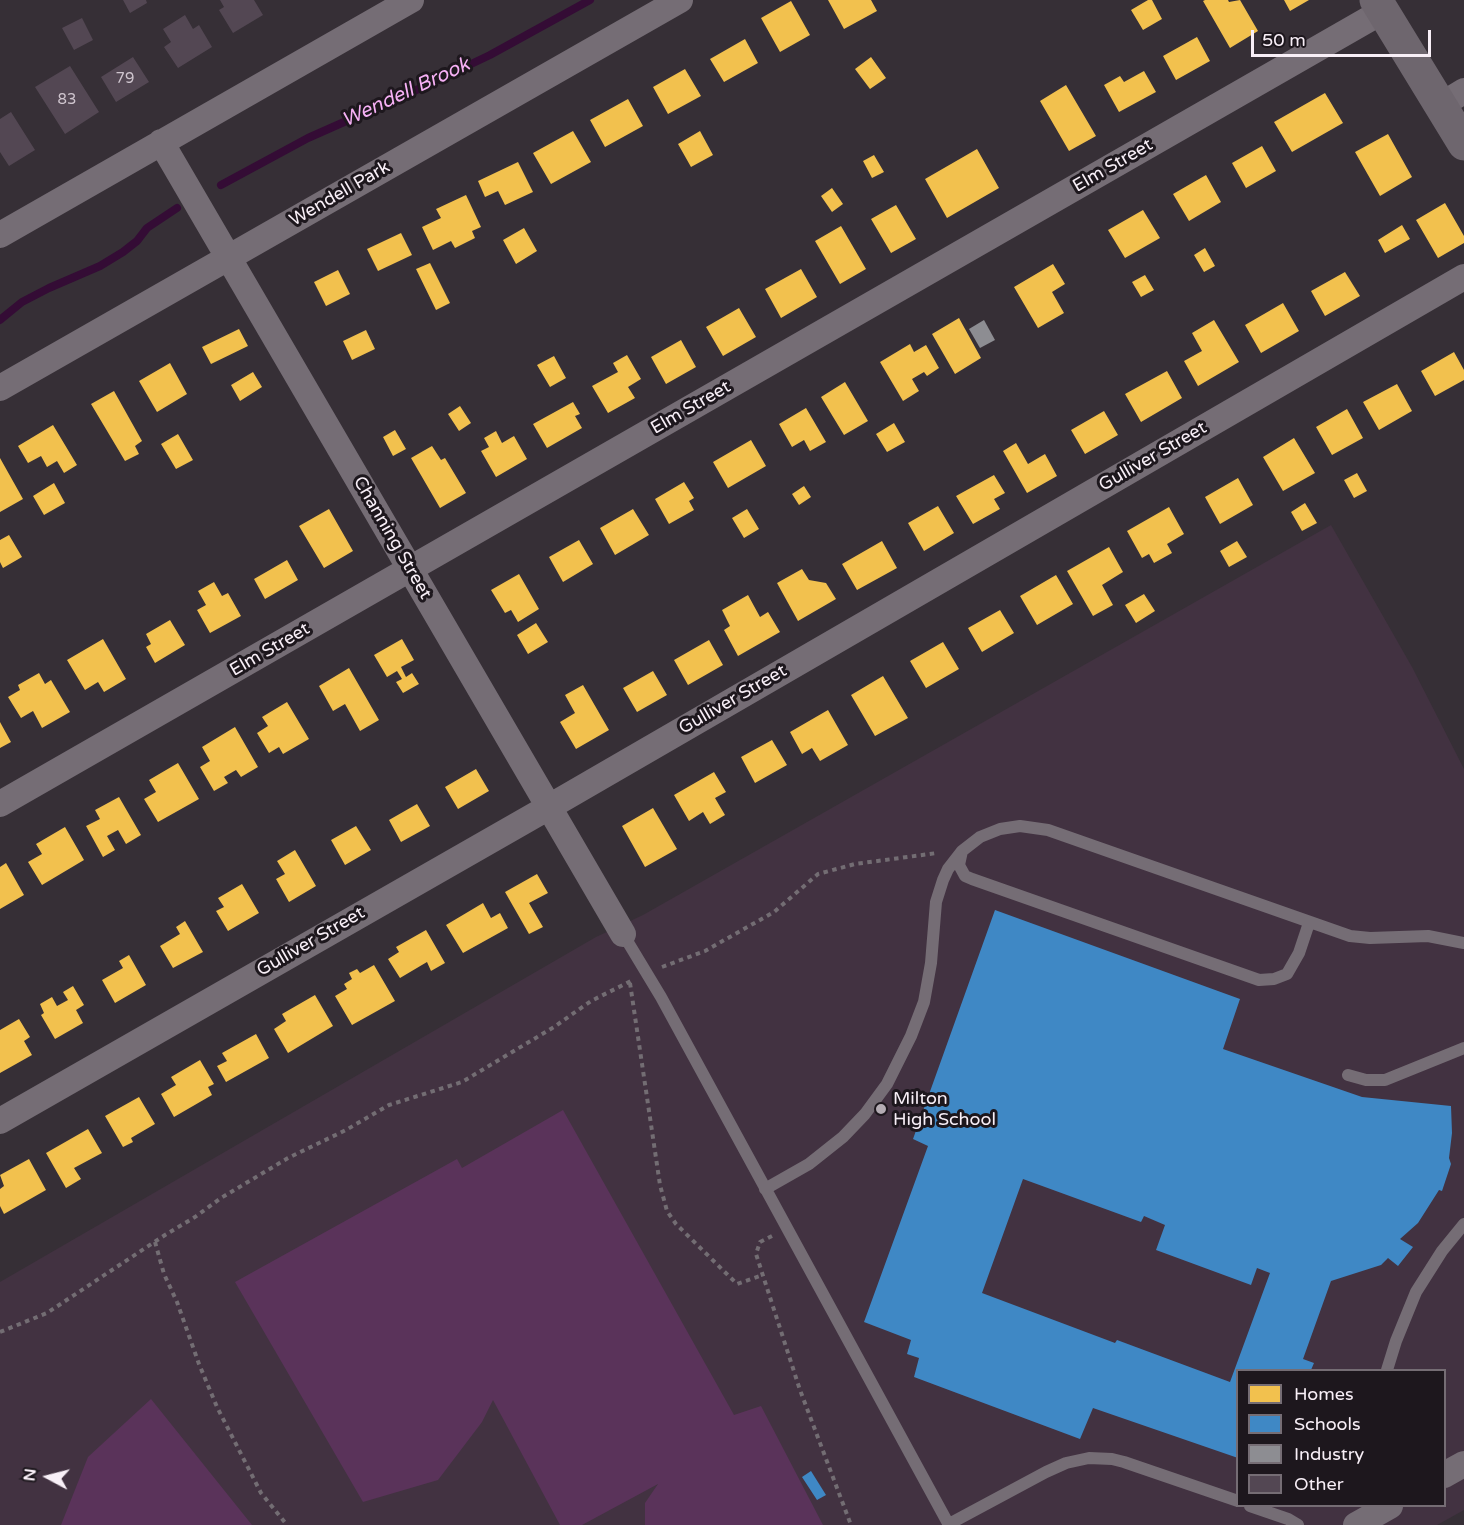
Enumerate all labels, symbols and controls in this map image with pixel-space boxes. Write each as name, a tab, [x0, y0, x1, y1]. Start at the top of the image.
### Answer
scale bar	[1254, 18, 1434, 56]
text: 50 m	[1262, 29, 1306, 51]
water label: Wendell Brook	[338, 53, 474, 133]
house number: 79	[116, 70, 134, 88]
house number: 83	[58, 91, 76, 109]
street label: Elm Street	[1069, 134, 1157, 198]
street label: Wendell Park	[286, 157, 394, 231]
street label: Elm Street	[647, 376, 735, 440]
street label: Gulliver Street	[1095, 417, 1211, 497]
street label: Channing Street	[348, 473, 436, 603]
street label: Elm Street	[226, 618, 314, 682]
street label: Gulliver Street	[675, 660, 791, 740]
street label: Gulliver Street	[253, 902, 369, 982]
place label: Milton High School	[893, 1088, 996, 1130]
marker: Milton High School	[874, 1102, 888, 1116]
legend	[1236, 1369, 1446, 1507]
text: Homes	[1294, 1383, 1354, 1405]
text: Schools	[1294, 1413, 1361, 1435]
text: Industry	[1294, 1443, 1364, 1465]
north arrow	[18, 1447, 78, 1507]
text: N	[19, 1467, 41, 1482]
text: Other	[1294, 1473, 1344, 1495]

